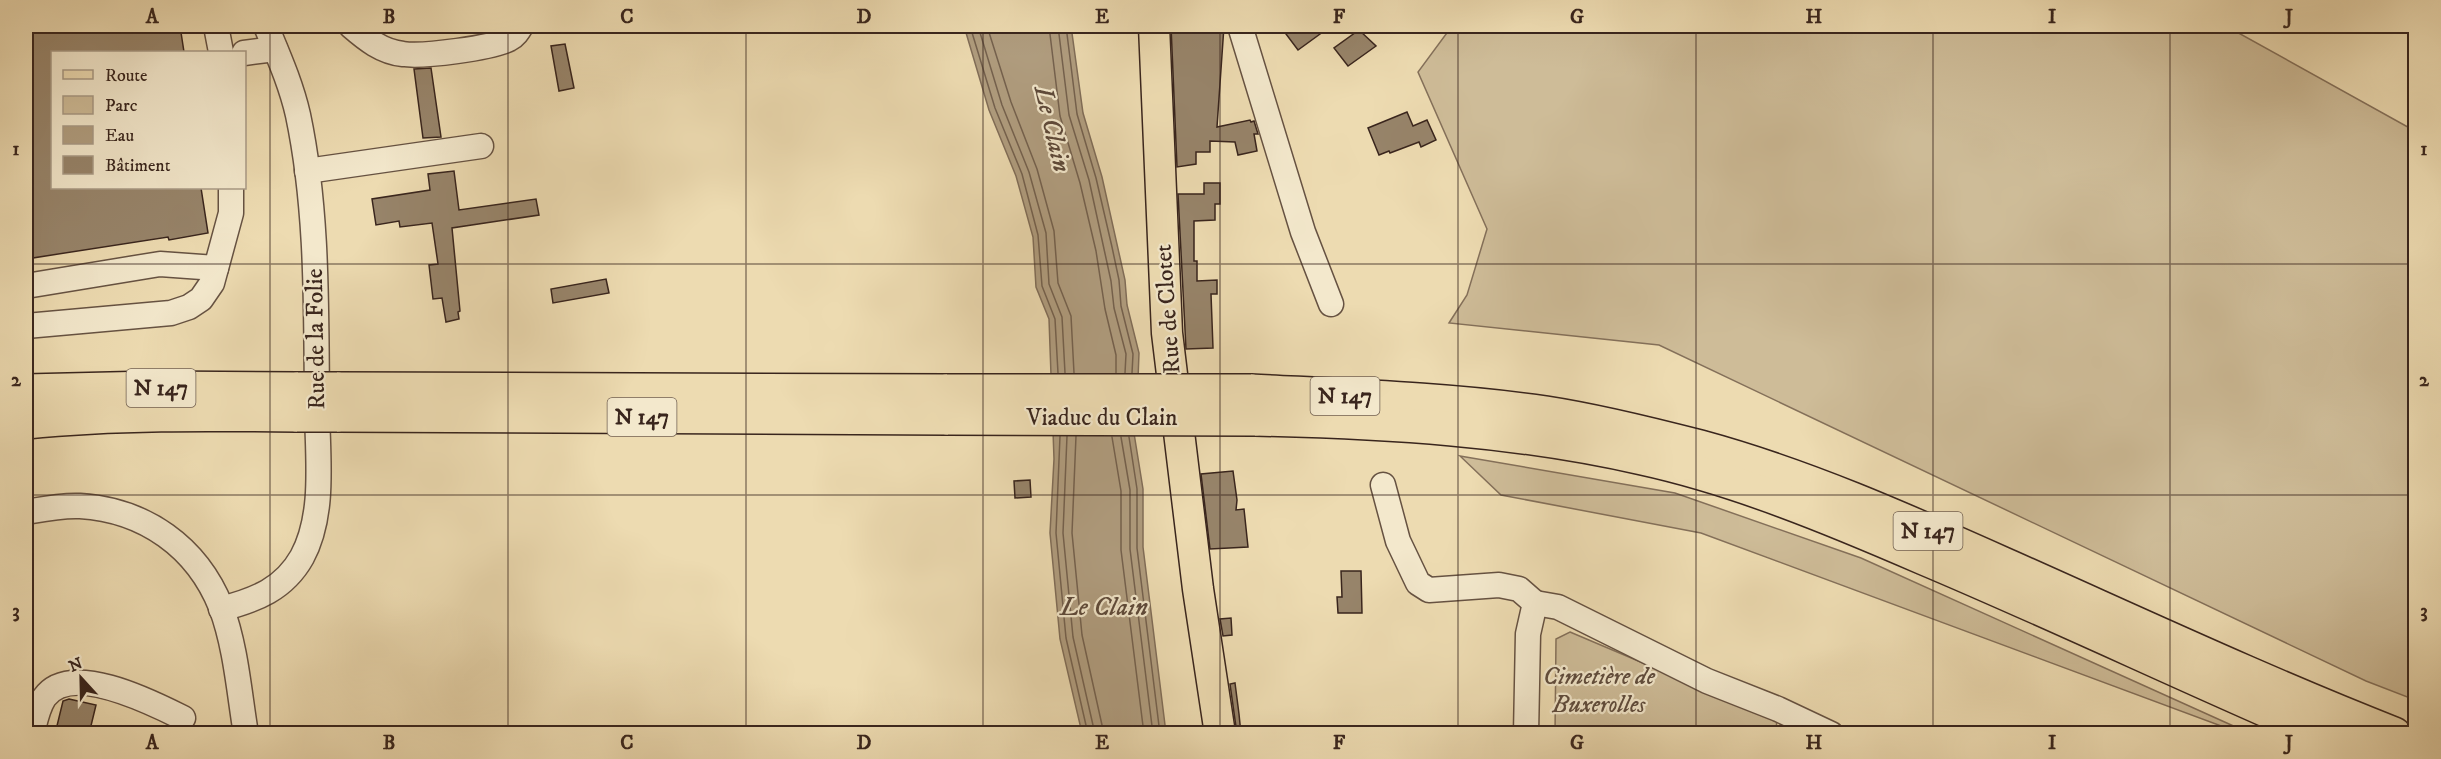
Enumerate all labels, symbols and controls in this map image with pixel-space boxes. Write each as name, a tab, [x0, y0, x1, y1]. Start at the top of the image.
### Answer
text: A	[145, 5, 160, 30]
text: B	[383, 5, 395, 30]
text: C	[620, 5, 634, 30]
text: D	[857, 5, 872, 30]
text: E	[1095, 5, 1109, 30]
text: F	[1333, 5, 1346, 30]
text: G	[1570, 5, 1584, 30]
text: H	[1806, 5, 1823, 30]
text: I	[2048, 5, 2056, 30]
text: J	[2283, 5, 2293, 30]
legend	[51, 51, 246, 189]
text: Route	[105, 65, 148, 87]
water label: Le Clain	[1026, 81, 1078, 175]
text: Parc	[105, 95, 138, 117]
text: Eau	[105, 125, 134, 147]
text: 1	[12, 137, 20, 162]
text: 1	[2420, 137, 2428, 162]
text: Bâtiment	[105, 155, 171, 177]
street label: Rue de Clotet	[1148, 243, 1187, 375]
street label: Rue de la Folie	[300, 268, 332, 410]
text: 2	[11, 368, 22, 393]
text: 2	[2419, 368, 2430, 393]
road number: N 147	[126, 369, 195, 407]
road number: N 147	[1310, 377, 1380, 415]
road number: N 147	[608, 398, 676, 436]
street label: Viaduc du Clain	[1025, 403, 1178, 433]
road number: N 147	[1894, 512, 1962, 550]
water label: Le Clain	[1058, 591, 1148, 624]
text: 3	[12, 599, 20, 624]
text: 3	[2420, 599, 2428, 624]
north arrow	[51, 648, 111, 708]
text: N	[66, 653, 86, 677]
park label: Cimetière de Buxerolles	[1543, 662, 1656, 720]
text: A	[145, 731, 160, 756]
text: B	[383, 731, 395, 756]
text: C	[620, 731, 634, 756]
text: D	[857, 731, 872, 756]
text: E	[1095, 731, 1109, 756]
text: F	[1333, 731, 1346, 756]
text: G	[1570, 731, 1584, 756]
text: H	[1806, 731, 1823, 756]
text: I	[2048, 731, 2056, 756]
text: J	[2283, 731, 2293, 756]

